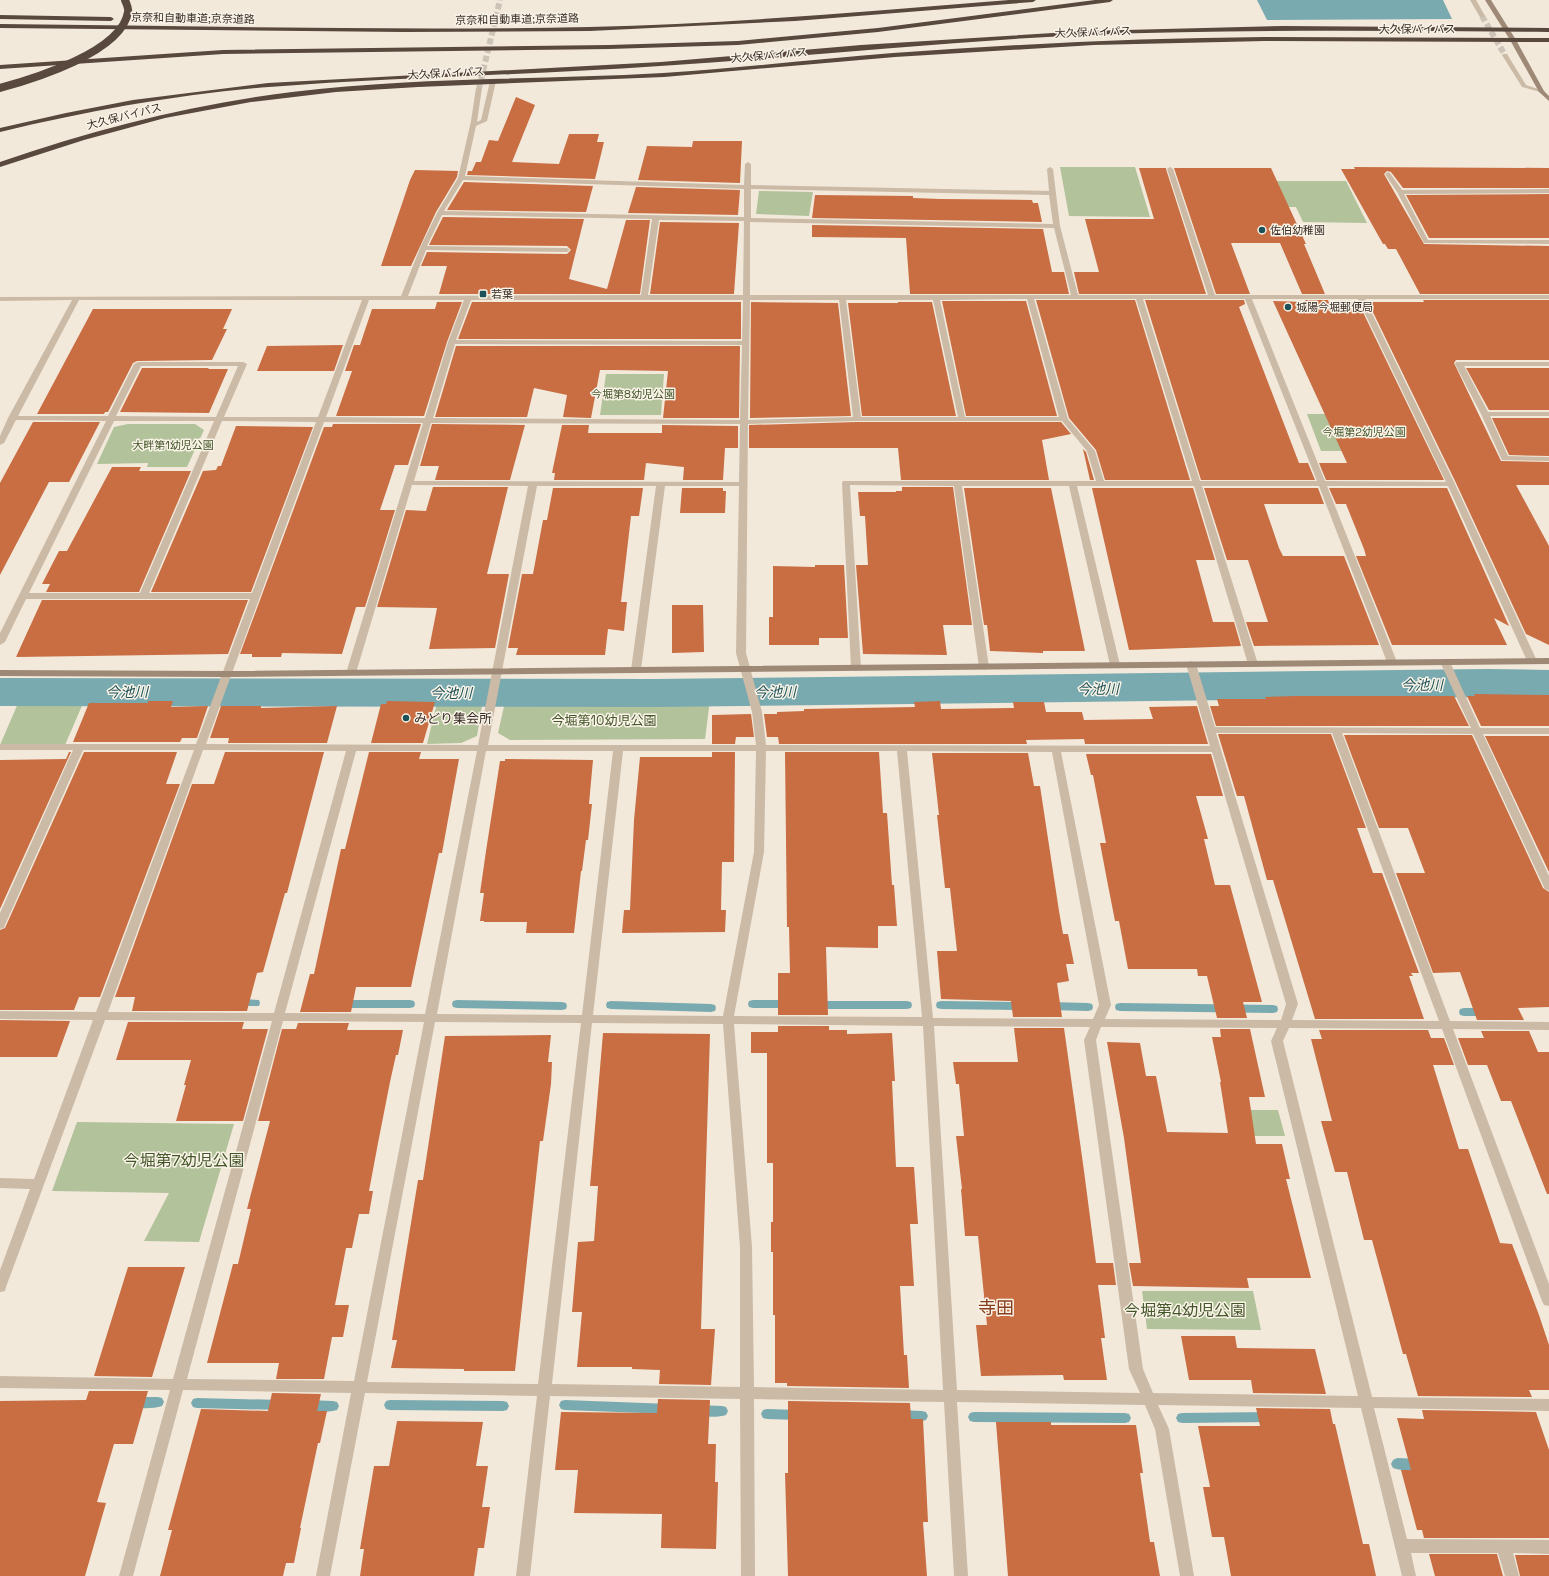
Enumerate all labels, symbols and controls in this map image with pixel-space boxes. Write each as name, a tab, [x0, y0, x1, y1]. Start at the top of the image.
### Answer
street label: 京奈和自動車道;京奈道路	[131, 10, 255, 26]
street label: 京奈和自動車道;京奈道路	[455, 11, 579, 27]
street label: 大久保バイパス	[1379, 22, 1455, 36]
street label: 大久保バイパス	[1054, 24, 1132, 40]
street label: 大久保バイパス	[730, 45, 808, 65]
street label: 大久保バイパス	[407, 64, 485, 82]
street label: 大久保バイパス	[85, 100, 163, 132]
place label: 佐伯幼稚園	[1270, 223, 1325, 237]
marker: 佐伯幼稚園	[1257, 225, 1267, 235]
place label: 若葉	[491, 287, 513, 301]
marker: 若葉	[478, 289, 488, 299]
place label: 城陽今堀郵便局	[1296, 300, 1373, 314]
marker: 城陽今堀郵便局	[1283, 302, 1293, 312]
park label: 今堀第8幼児公園	[591, 387, 675, 401]
park label: 今堀第2幼児公園	[1322, 425, 1406, 439]
park label: 大畔第1幼児公園	[132, 438, 214, 452]
water label: 今池川	[1401, 676, 1445, 694]
water label: 今池川	[1077, 680, 1121, 698]
water label: 今池川	[106, 683, 150, 701]
water label: 今池川	[754, 683, 798, 701]
water label: 今池川	[430, 684, 474, 702]
place label: みどり集会所	[414, 710, 492, 727]
park label: 今堀第10幼児公園	[552, 712, 656, 729]
marker: みどり集会所	[401, 713, 411, 723]
park label: 今堀第7幼児公園	[123, 1150, 245, 1171]
district label: 寺田	[978, 1296, 1014, 1319]
park label: 今堀第4幼児公園	[1124, 1300, 1246, 1321]

